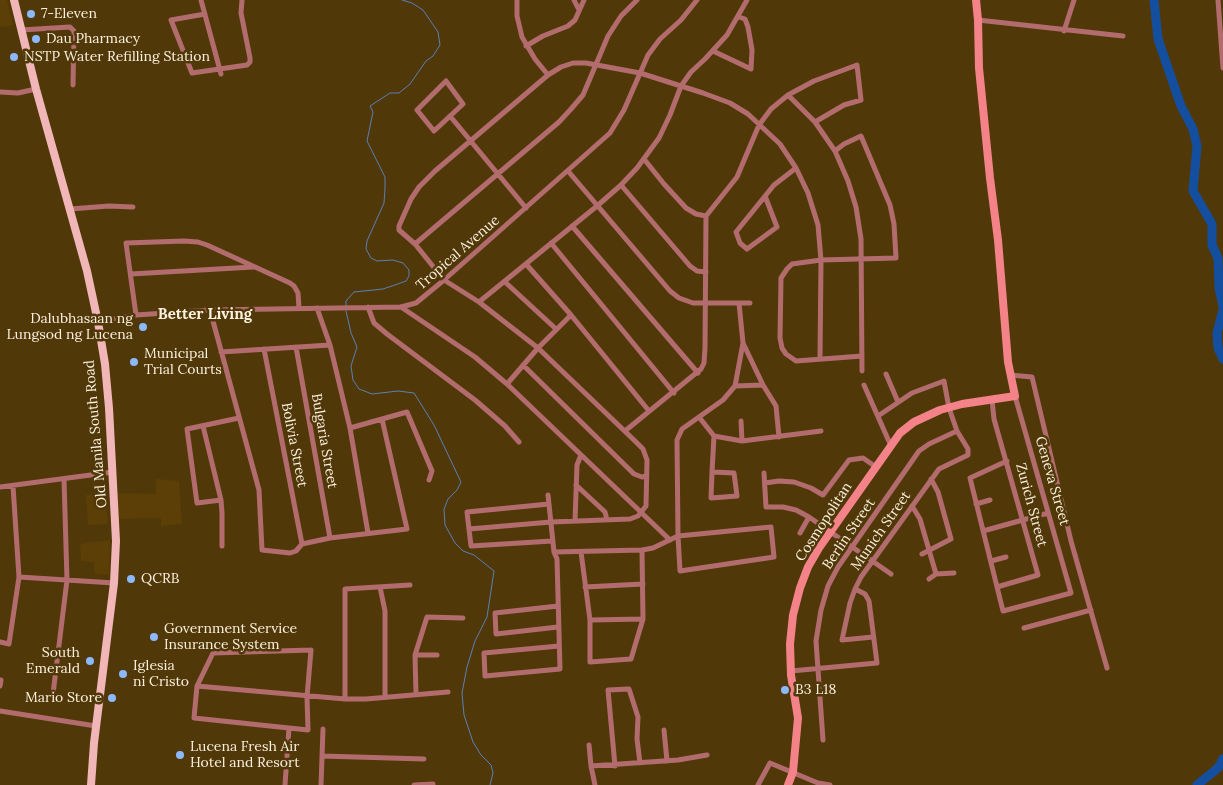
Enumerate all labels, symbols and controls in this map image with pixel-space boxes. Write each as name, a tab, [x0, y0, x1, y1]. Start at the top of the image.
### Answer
place label: 7-Eleven	[41, 6, 97, 22]
marker: 7-Eleven	[25, 8, 37, 20]
place label: Dau Pharmacy	[46, 31, 140, 47]
marker: Dau Pharmacy	[30, 33, 42, 45]
place label: NSTP Water Refilling Station	[24, 49, 210, 65]
marker: NSTP Water Refilling Station	[8, 51, 20, 63]
street label: Tropical Avenue	[413, 212, 503, 294]
district label: Better Living	[158, 306, 252, 324]
place label: Dalubhasaan ng Lungsod ng Lucena	[7, 311, 133, 344]
marker: Dalubhasaan ng Lungsod ng Lucena	[137, 321, 149, 333]
place label: Municipal Trial Courts	[144, 346, 222, 378]
marker: Municipal Trial Courts	[128, 356, 140, 368]
street label: Old Manila South Road	[81, 359, 111, 509]
street label: Bulgaria Street	[307, 392, 341, 490]
street label: Bolivia Street	[278, 401, 310, 489]
street label: Geneva Street	[1031, 435, 1073, 527]
street label: Zurich Street	[1012, 461, 1050, 549]
street label: Cosmopolitan	[792, 479, 856, 565]
street label: Munich Street	[847, 488, 915, 574]
street label: Berlin Street	[819, 495, 879, 573]
place label: QCRB	[141, 571, 179, 587]
marker: QCRB	[125, 573, 137, 585]
place label: Government Service Insurance System	[164, 621, 297, 654]
marker: Government Service Insurance System	[148, 631, 160, 643]
place label: South Emerald	[26, 645, 80, 678]
marker: South Emerald	[84, 655, 96, 667]
place label: Iglesia ni Cristo	[133, 658, 189, 690]
marker: Iglesia ni Cristo	[117, 668, 129, 680]
place label: B3 L18	[795, 682, 836, 698]
marker: B3 L18	[779, 684, 791, 696]
place label: Mario Store	[25, 690, 102, 706]
marker: Mario Store	[106, 692, 118, 704]
place label: Lucena Fresh Air Hotel and Resort	[190, 739, 300, 772]
marker: Lucena Fresh Air Hotel and Resort	[174, 749, 186, 761]

